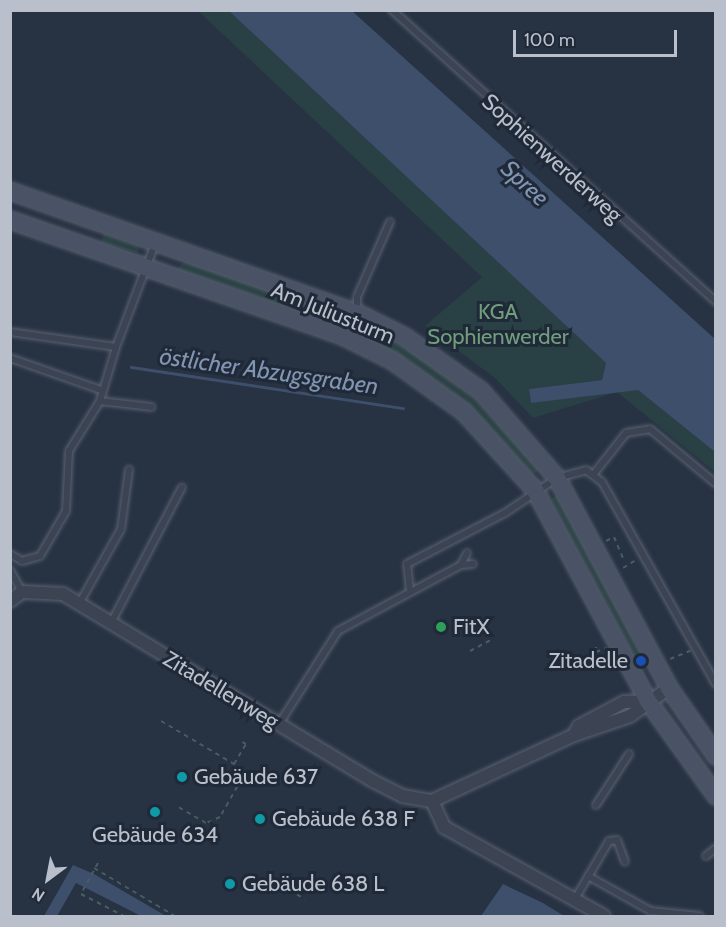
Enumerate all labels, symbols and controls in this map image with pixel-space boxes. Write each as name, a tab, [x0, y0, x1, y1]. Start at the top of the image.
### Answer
scale bar	[516, 18, 680, 56]
text: 100 m	[524, 29, 575, 51]
street label: Sophienwerderweg	[476, 88, 628, 228]
water label: Spree	[495, 154, 555, 212]
street label: Am Juliusturm	[268, 276, 398, 350]
park label: KGA Sophienwerder	[427, 298, 569, 350]
water label: östlicher Abzugsgraben	[158, 341, 380, 401]
place label: FitX	[453, 614, 489, 640]
marker: FitX	[434, 620, 448, 634]
street label: Zitadellenweg	[159, 645, 283, 735]
place label: Zitadelle	[548, 648, 628, 674]
marker: Zitadelle	[632, 652, 650, 670]
place label: Gebäude 637	[194, 764, 318, 790]
marker: Gebäude 637	[175, 770, 189, 784]
marker: Gebäude 634	[148, 805, 162, 819]
place label: Gebäude 638 F	[272, 806, 415, 832]
marker: Gebäude 638 F	[253, 812, 267, 826]
place label: Gebäude 634	[92, 822, 218, 848]
north arrow	[18, 849, 78, 909]
place label: Gebäude 638 L	[242, 871, 384, 897]
marker: Gebäude 638 L	[223, 877, 237, 891]
text: N	[28, 884, 48, 906]

